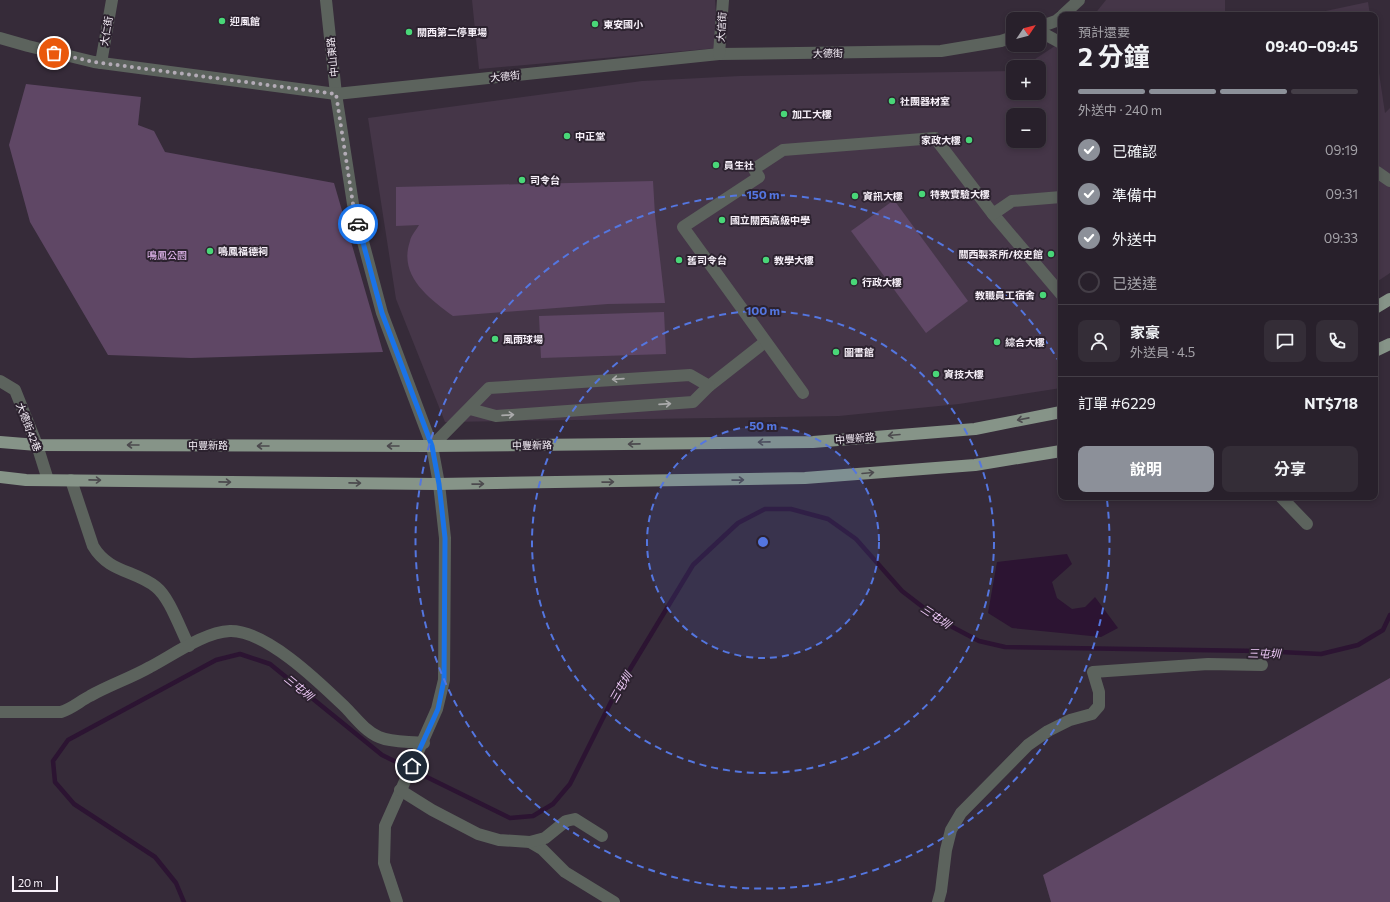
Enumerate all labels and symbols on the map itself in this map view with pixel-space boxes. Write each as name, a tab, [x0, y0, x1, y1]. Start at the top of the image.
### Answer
street label: 大信街	[714, 12, 728, 42]
north arrow	[1006, 12, 1046, 52]
street label: 大仁街	[98, 15, 114, 47]
place label: 迎風館	[229, 15, 260, 27]
marker: 迎風館	[217, 16, 227, 26]
place label: 東安國小	[603, 18, 644, 30]
marker: 東安國小	[590, 19, 600, 29]
place label: 關西第二停車場	[417, 26, 487, 38]
marker: 關西第二停車場	[404, 27, 414, 37]
pin	[37, 36, 71, 70]
street label: 中山東路	[324, 36, 340, 78]
street label: 大德街	[813, 47, 843, 59]
street label: 大德街	[489, 68, 521, 84]
place label: 社團器材室	[900, 95, 950, 107]
marker: 社團器材室	[887, 96, 897, 106]
place label: 加工大樓	[792, 108, 832, 120]
marker: 加工大樓	[779, 109, 789, 119]
place label: 中正堂	[575, 130, 605, 142]
marker: 中正堂	[562, 131, 572, 141]
place label: 家政大樓	[921, 134, 961, 146]
marker: 家政大樓	[964, 135, 974, 145]
place label: 員生社	[724, 159, 754, 171]
marker: 員生社	[711, 160, 721, 170]
place label: 司令台	[530, 174, 560, 186]
marker: 司令台	[517, 175, 527, 185]
text: 150 m	[746, 187, 780, 201]
place label: 特教實驗大樓	[930, 188, 990, 200]
marker: 特教實驗大樓	[917, 189, 927, 199]
place label: 資訊大樓	[863, 190, 903, 202]
marker: 資訊大樓	[850, 191, 860, 201]
courier	[338, 204, 378, 244]
place label: 國立關西高級中學	[730, 214, 810, 226]
marker: 國立關西高級中學	[717, 215, 727, 225]
place label: 鳴鳳福德祠	[218, 245, 268, 257]
marker: 鳴鳳福德祠	[205, 246, 215, 256]
place label: 關西製茶所/校史館	[958, 248, 1043, 260]
park label: 鳴鳳公園	[147, 249, 187, 261]
marker: 關西製茶所/校史館	[1046, 249, 1056, 259]
place label: 舊司令台	[687, 254, 727, 266]
place label: 教學大樓	[774, 254, 814, 266]
marker: 舊司令台	[674, 255, 684, 265]
marker: 教學大樓	[761, 255, 771, 265]
place label: 行政大樓	[862, 276, 902, 288]
marker: 行政大樓	[849, 277, 859, 287]
place label: 教職員工宿舍	[975, 289, 1035, 301]
marker: 教職員工宿舍	[1038, 290, 1048, 300]
text: 100 m	[746, 303, 780, 317]
place label: 風雨球場	[503, 333, 543, 345]
marker: 風雨球場	[490, 334, 500, 344]
place label: 綜合大樓	[1005, 336, 1045, 348]
marker: 綜合大樓	[992, 337, 1002, 347]
place label: 圖書館	[844, 346, 874, 358]
marker: 圖書館	[831, 347, 841, 357]
place label: 資技大樓	[944, 368, 984, 380]
marker: 資技大樓	[931, 369, 941, 379]
one-way arrow	[612, 376, 625, 383]
street label: 大德街42巷	[14, 401, 44, 453]
one-way arrow	[658, 401, 671, 408]
one-way arrow	[501, 412, 514, 419]
one-way arrow	[1017, 415, 1030, 423]
text: 50 m	[749, 418, 777, 432]
street label: 中豐新路	[835, 430, 875, 446]
one-way arrow	[888, 432, 901, 439]
one-way arrow	[758, 438, 771, 446]
street label: 中豐新路	[188, 439, 228, 451]
street label: 中豐新路	[512, 439, 552, 451]
one-way arrow	[628, 440, 641, 448]
one-way arrow	[127, 441, 140, 449]
one-way arrow	[257, 442, 270, 450]
one-way arrow	[387, 442, 400, 450]
one-way arrow	[861, 470, 874, 477]
one-way arrow	[88, 476, 101, 484]
one-way arrow	[731, 476, 744, 483]
one-way arrow	[218, 478, 231, 486]
one-way arrow	[601, 478, 614, 486]
one-way arrow	[348, 479, 361, 487]
one-way arrow	[471, 480, 484, 488]
centre of rings	[756, 535, 770, 549]
water label: 三屯圳	[919, 601, 955, 632]
water label: 三屯圳	[1247, 646, 1283, 660]
water label: 三屯圳	[606, 668, 635, 705]
water label: 三屯圳	[282, 672, 317, 704]
pin	[395, 749, 429, 783]
scale bar	[12, 874, 58, 893]

